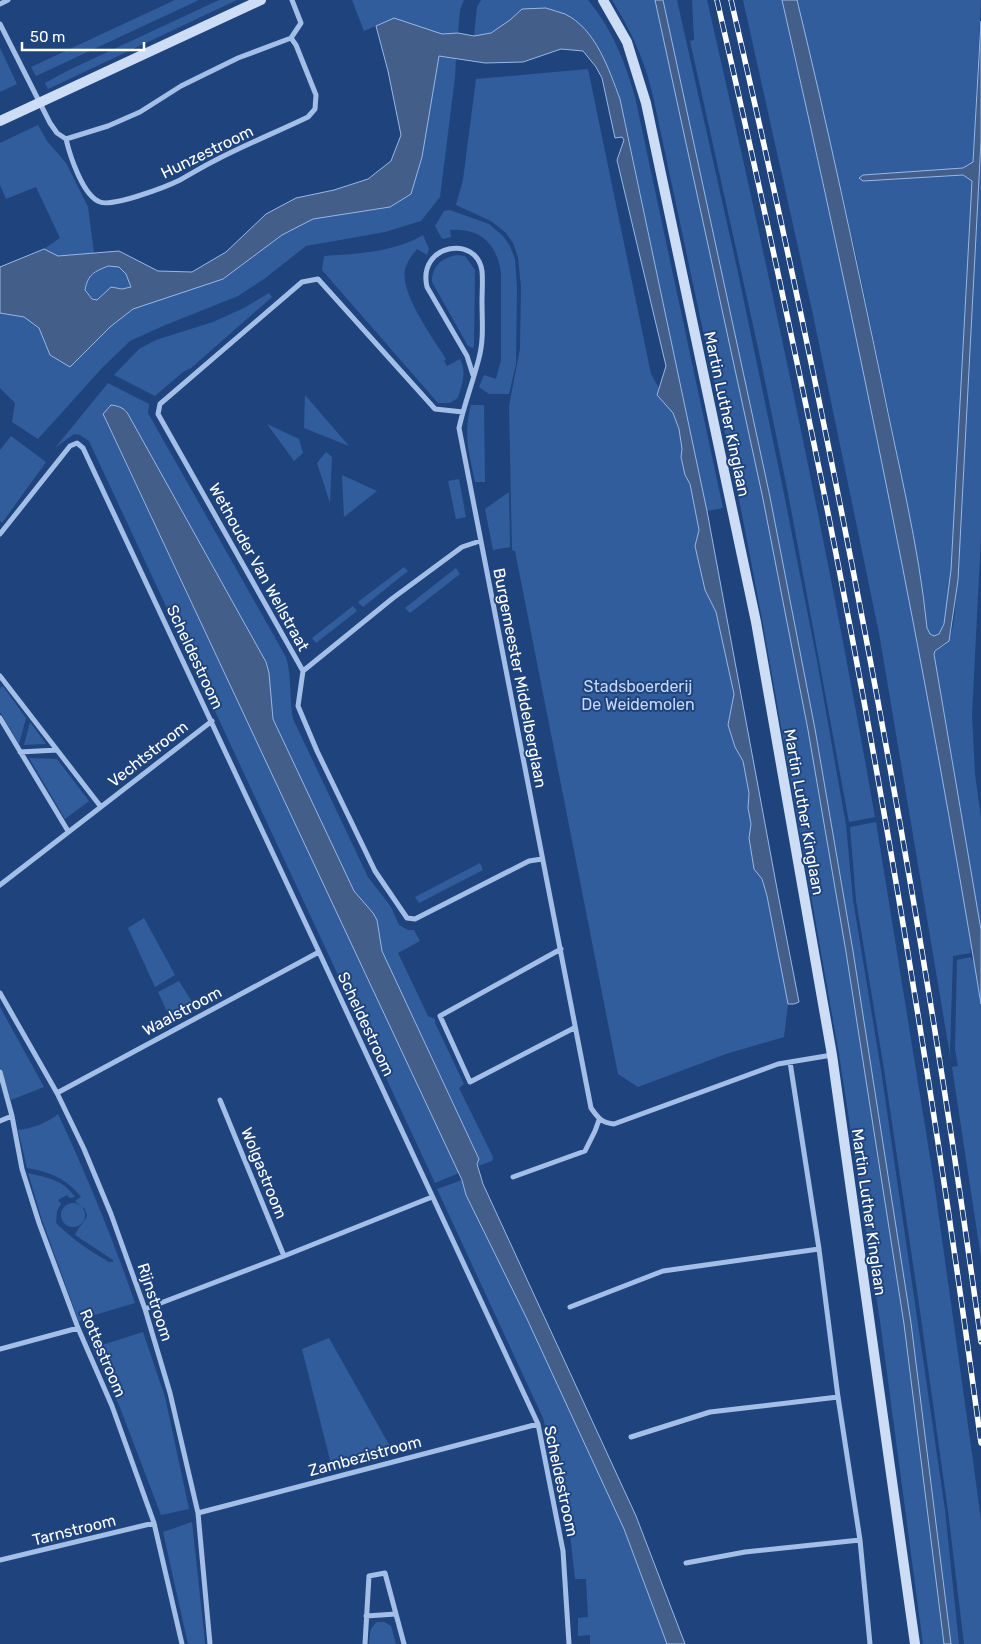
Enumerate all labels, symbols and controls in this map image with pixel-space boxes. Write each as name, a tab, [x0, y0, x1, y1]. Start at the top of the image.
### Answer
scale bar	[22, 20, 145, 52]
text: 50 m	[30, 28, 65, 46]
street label: Hunzestroom	[158, 121, 256, 183]
street label: Martin Luther Kinglaan	[700, 330, 754, 498]
street label: Wethouder Van Wellstraat	[205, 480, 313, 654]
street label: Burgemeester Middelberglaan	[489, 566, 551, 790]
street label: Scheldestroom	[163, 602, 227, 712]
park label: Stadsboerderij De Weidemolen	[581, 677, 695, 714]
street label: Vechtstroom	[104, 717, 192, 791]
street label: Martin Luther Kinglaan	[780, 727, 828, 897]
street label: Scheldestroom	[334, 969, 398, 1079]
street label: Waalstroom	[139, 982, 225, 1040]
street label: Wolgastroom	[237, 1125, 291, 1221]
street label: Martin Luther Kinglaan	[848, 1127, 890, 1297]
street label: Rijnstroom	[133, 1261, 177, 1343]
street label: Rottestroom	[76, 1306, 130, 1400]
street label: Scheldestroom	[540, 1424, 582, 1538]
street label: Zambezistroom	[306, 1432, 424, 1480]
street label: Tarnstroom	[30, 1510, 118, 1550]

